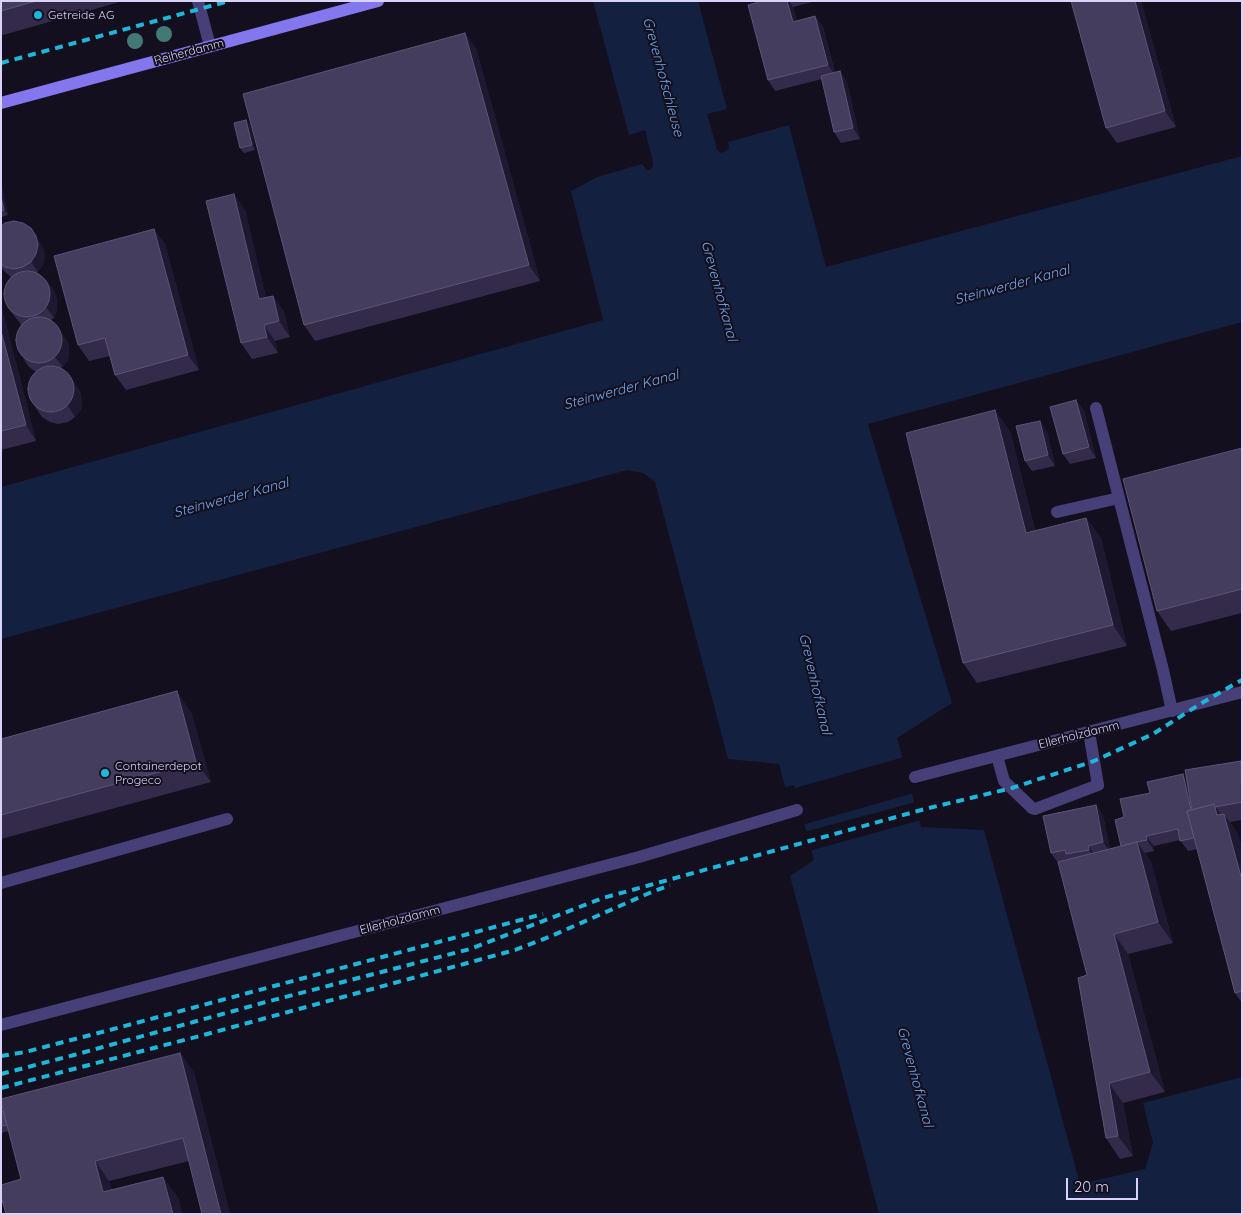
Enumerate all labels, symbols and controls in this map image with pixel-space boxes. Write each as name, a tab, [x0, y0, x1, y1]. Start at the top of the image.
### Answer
place label: Getreide AG	[48, 8, 114, 22]
marker: Getreide AG	[32, 9, 44, 21]
water label: Grevenhofschleuse	[639, 16, 687, 138]
street label: Reiherdamm	[153, 36, 225, 68]
water label: Grevenhofkanal	[698, 239, 740, 343]
water label: Steinwerder Kanal	[953, 262, 1071, 308]
water label: Steinwerder Kanal	[562, 367, 680, 413]
water label: Steinwerder Kanal	[172, 475, 290, 521]
water label: Grevenhofkanal	[795, 632, 835, 736]
street label: Ellerholzdamm	[1037, 718, 1121, 752]
place label: Containerdepot Progeco	[115, 759, 202, 787]
marker: Containerdepot Progeco	[99, 767, 111, 779]
street label: Ellerholzdamm	[358, 902, 442, 938]
water label: Grevenhofkanal	[894, 1025, 936, 1129]
scale bar	[1068, 1168, 1140, 1200]
text: 20 m	[1074, 1177, 1109, 1196]

